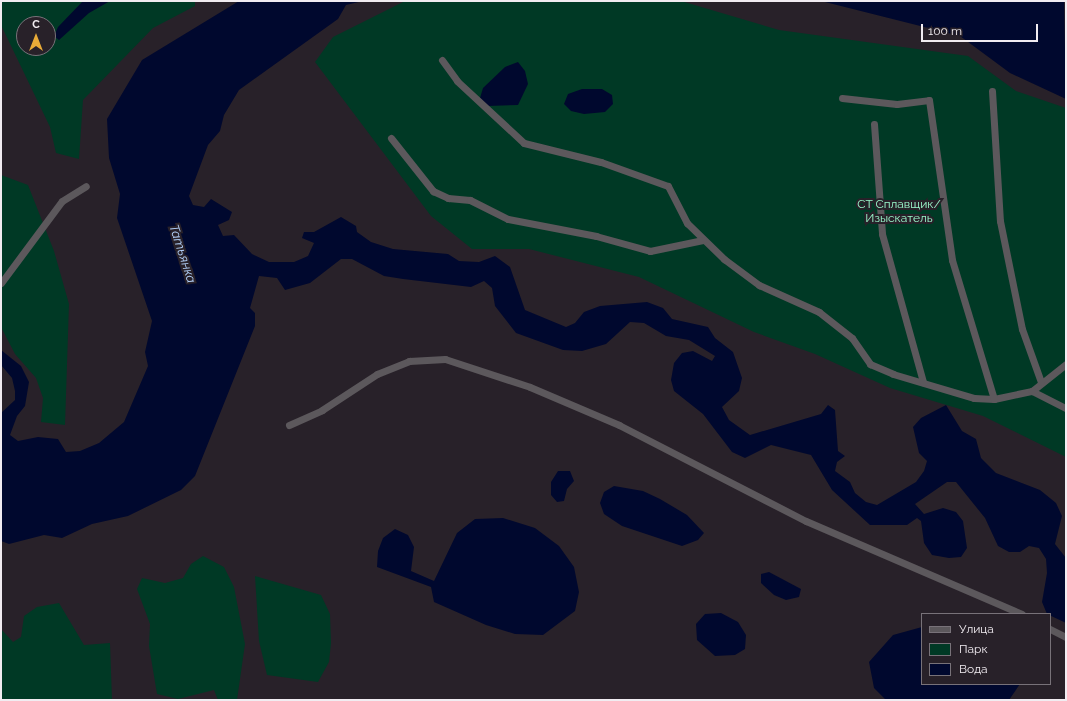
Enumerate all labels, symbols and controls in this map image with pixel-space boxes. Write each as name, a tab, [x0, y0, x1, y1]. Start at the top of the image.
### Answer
north arrow	[16, 16, 56, 56]
scale bar	[923, 16, 1040, 42]
text: С	[32, 18, 40, 31]
text: 100 m	[928, 24, 962, 38]
park label: СТ Сплавщик/ Изыскатель	[857, 198, 941, 226]
water label: Татьянка	[165, 223, 199, 285]
legend	[921, 613, 1051, 685]
text: Улица	[959, 622, 994, 636]
text: Парк	[959, 642, 988, 656]
text: Вода	[959, 662, 988, 676]

